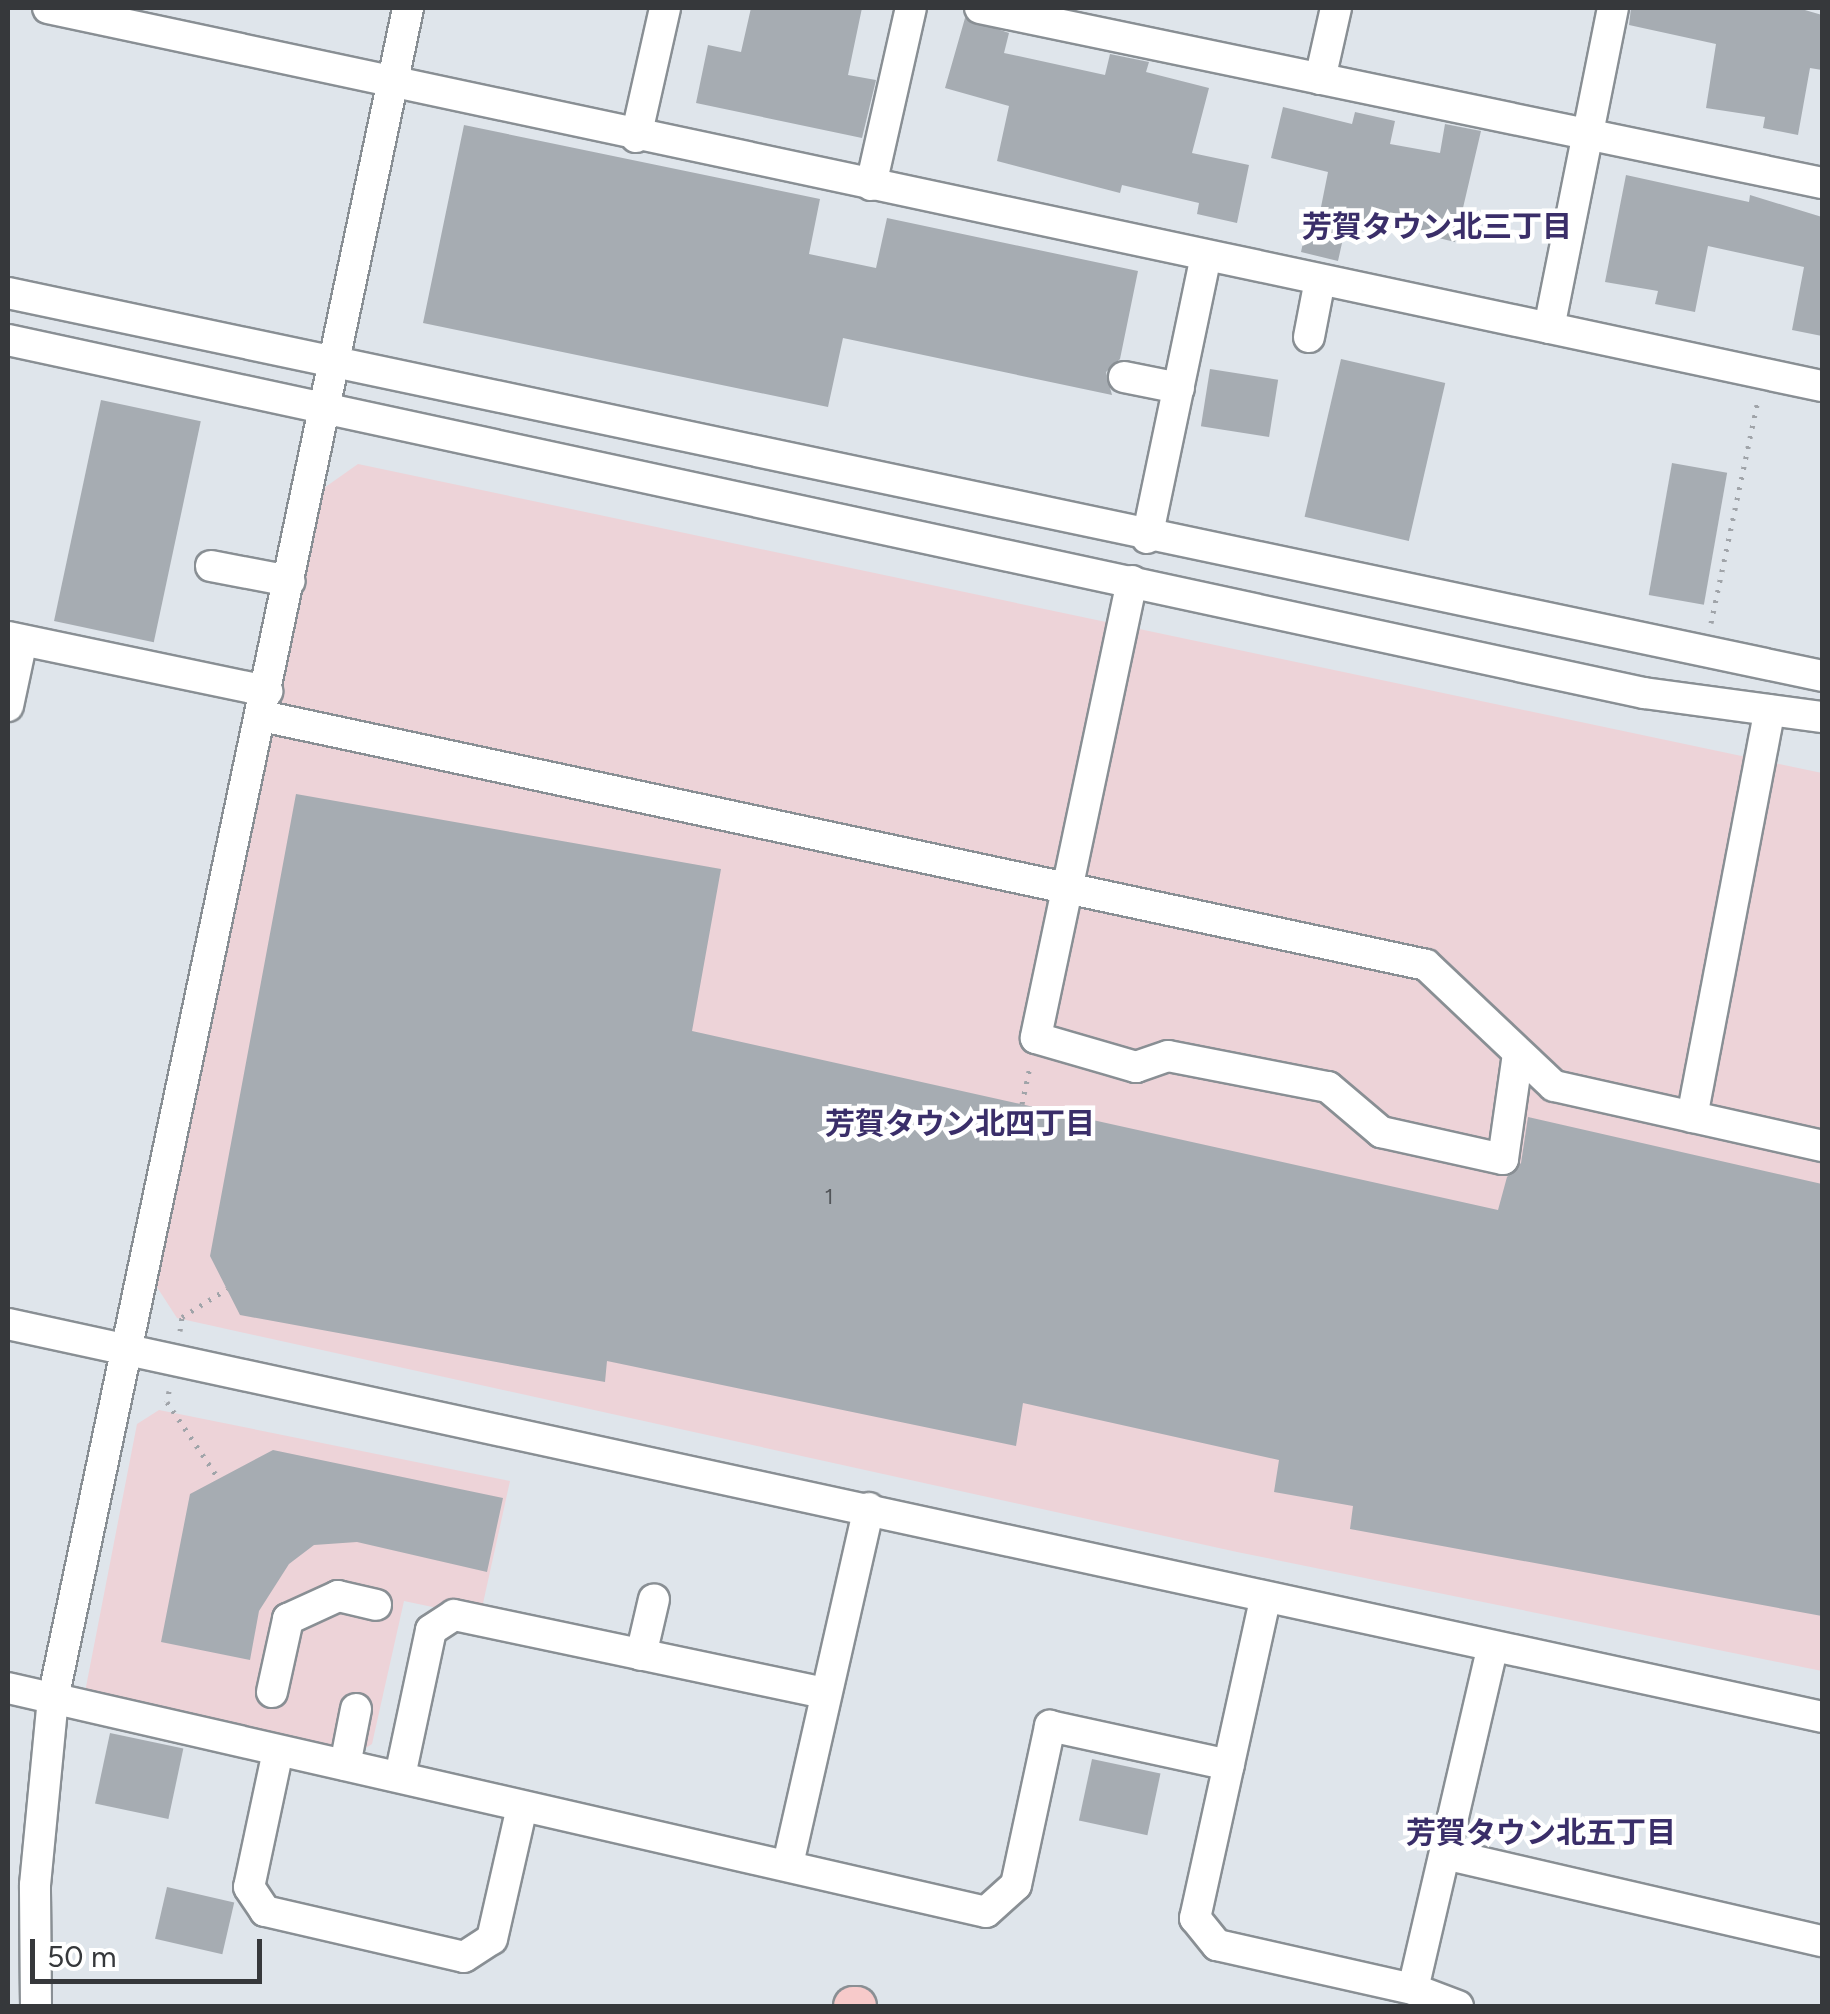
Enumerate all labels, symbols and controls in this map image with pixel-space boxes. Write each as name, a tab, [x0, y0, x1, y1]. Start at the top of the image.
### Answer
district label: 芳賀タウン北三丁目	[1302, 209, 1572, 245]
district label: 芳賀タウン北四丁目	[825, 1106, 1095, 1142]
house number: 1	[824, 1184, 834, 1210]
district label: 芳賀タウン北五丁目	[1406, 1815, 1676, 1851]
scale bar	[35, 1919, 268, 1981]
text: 50 m	[47, 1938, 116, 1975]

